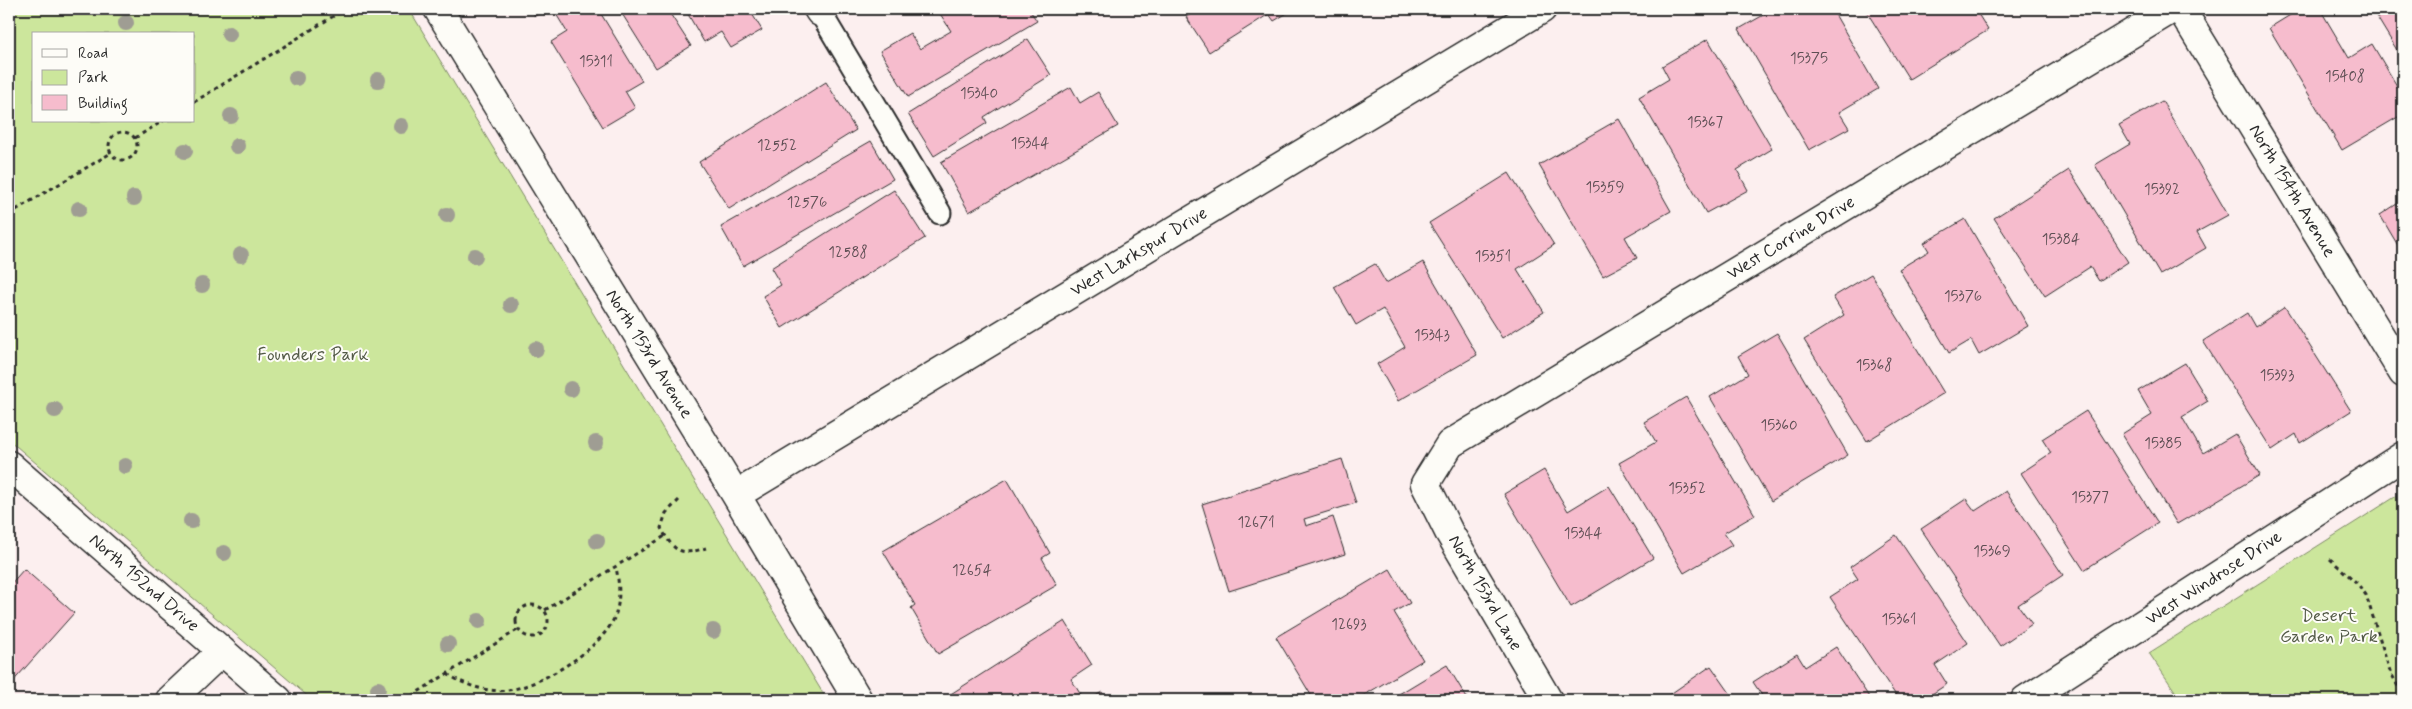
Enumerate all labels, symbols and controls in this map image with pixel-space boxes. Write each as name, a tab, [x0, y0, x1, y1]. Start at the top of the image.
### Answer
legend	[32, 32, 195, 122]
text: Road	[78, 44, 108, 64]
house number: 15375	[1790, 49, 1828, 69]
house number: 15311	[579, 52, 613, 72]
house number: 15408	[2325, 67, 2365, 87]
text: Park	[78, 68, 108, 88]
house number: 15340	[960, 84, 998, 104]
text: Building	[78, 94, 128, 115]
house number: 15367	[1687, 113, 1723, 133]
street label: North 154th Avenue	[2243, 120, 2341, 262]
house number: 15344	[1011, 134, 1049, 154]
house number: 12552	[757, 136, 797, 156]
house number: 15359	[1586, 178, 1624, 198]
house number: 15392	[2144, 180, 2180, 200]
street label: West Corrine Drive	[1723, 190, 1859, 286]
house number: 12576	[787, 193, 827, 213]
street label: West Larkspur Drive	[1066, 202, 1212, 302]
house number: 15384	[2042, 230, 2080, 250]
house number: 12588	[828, 243, 868, 263]
house number: 15351	[1475, 247, 1511, 267]
street label: North 153rd Avenue	[600, 285, 698, 423]
house number: 15376	[1944, 287, 1982, 307]
house number: 15343	[1414, 326, 1450, 346]
park label: Founders Park	[257, 343, 369, 367]
house number: 15368	[1856, 356, 1892, 376]
house number: 15393	[2260, 366, 2294, 386]
house number: 15360	[1760, 416, 1798, 436]
house number: 15385	[2144, 434, 2182, 454]
house number: 15352	[1668, 479, 1706, 499]
house number: 15377	[2071, 488, 2109, 508]
house number: 12671	[1237, 513, 1275, 533]
house number: 15344	[1564, 524, 1602, 544]
street label: West Windrose Drive	[2141, 525, 2287, 631]
street label: North 152nd Drive	[84, 528, 204, 638]
street label: North 153rd Lane	[1442, 531, 1528, 655]
house number: 15369	[1973, 542, 2011, 562]
house number: 12654	[952, 561, 992, 581]
park label: Desert Garden Park	[2280, 604, 2378, 649]
house number: 15361	[1882, 610, 1916, 630]
house number: 12693	[1331, 615, 1367, 635]

